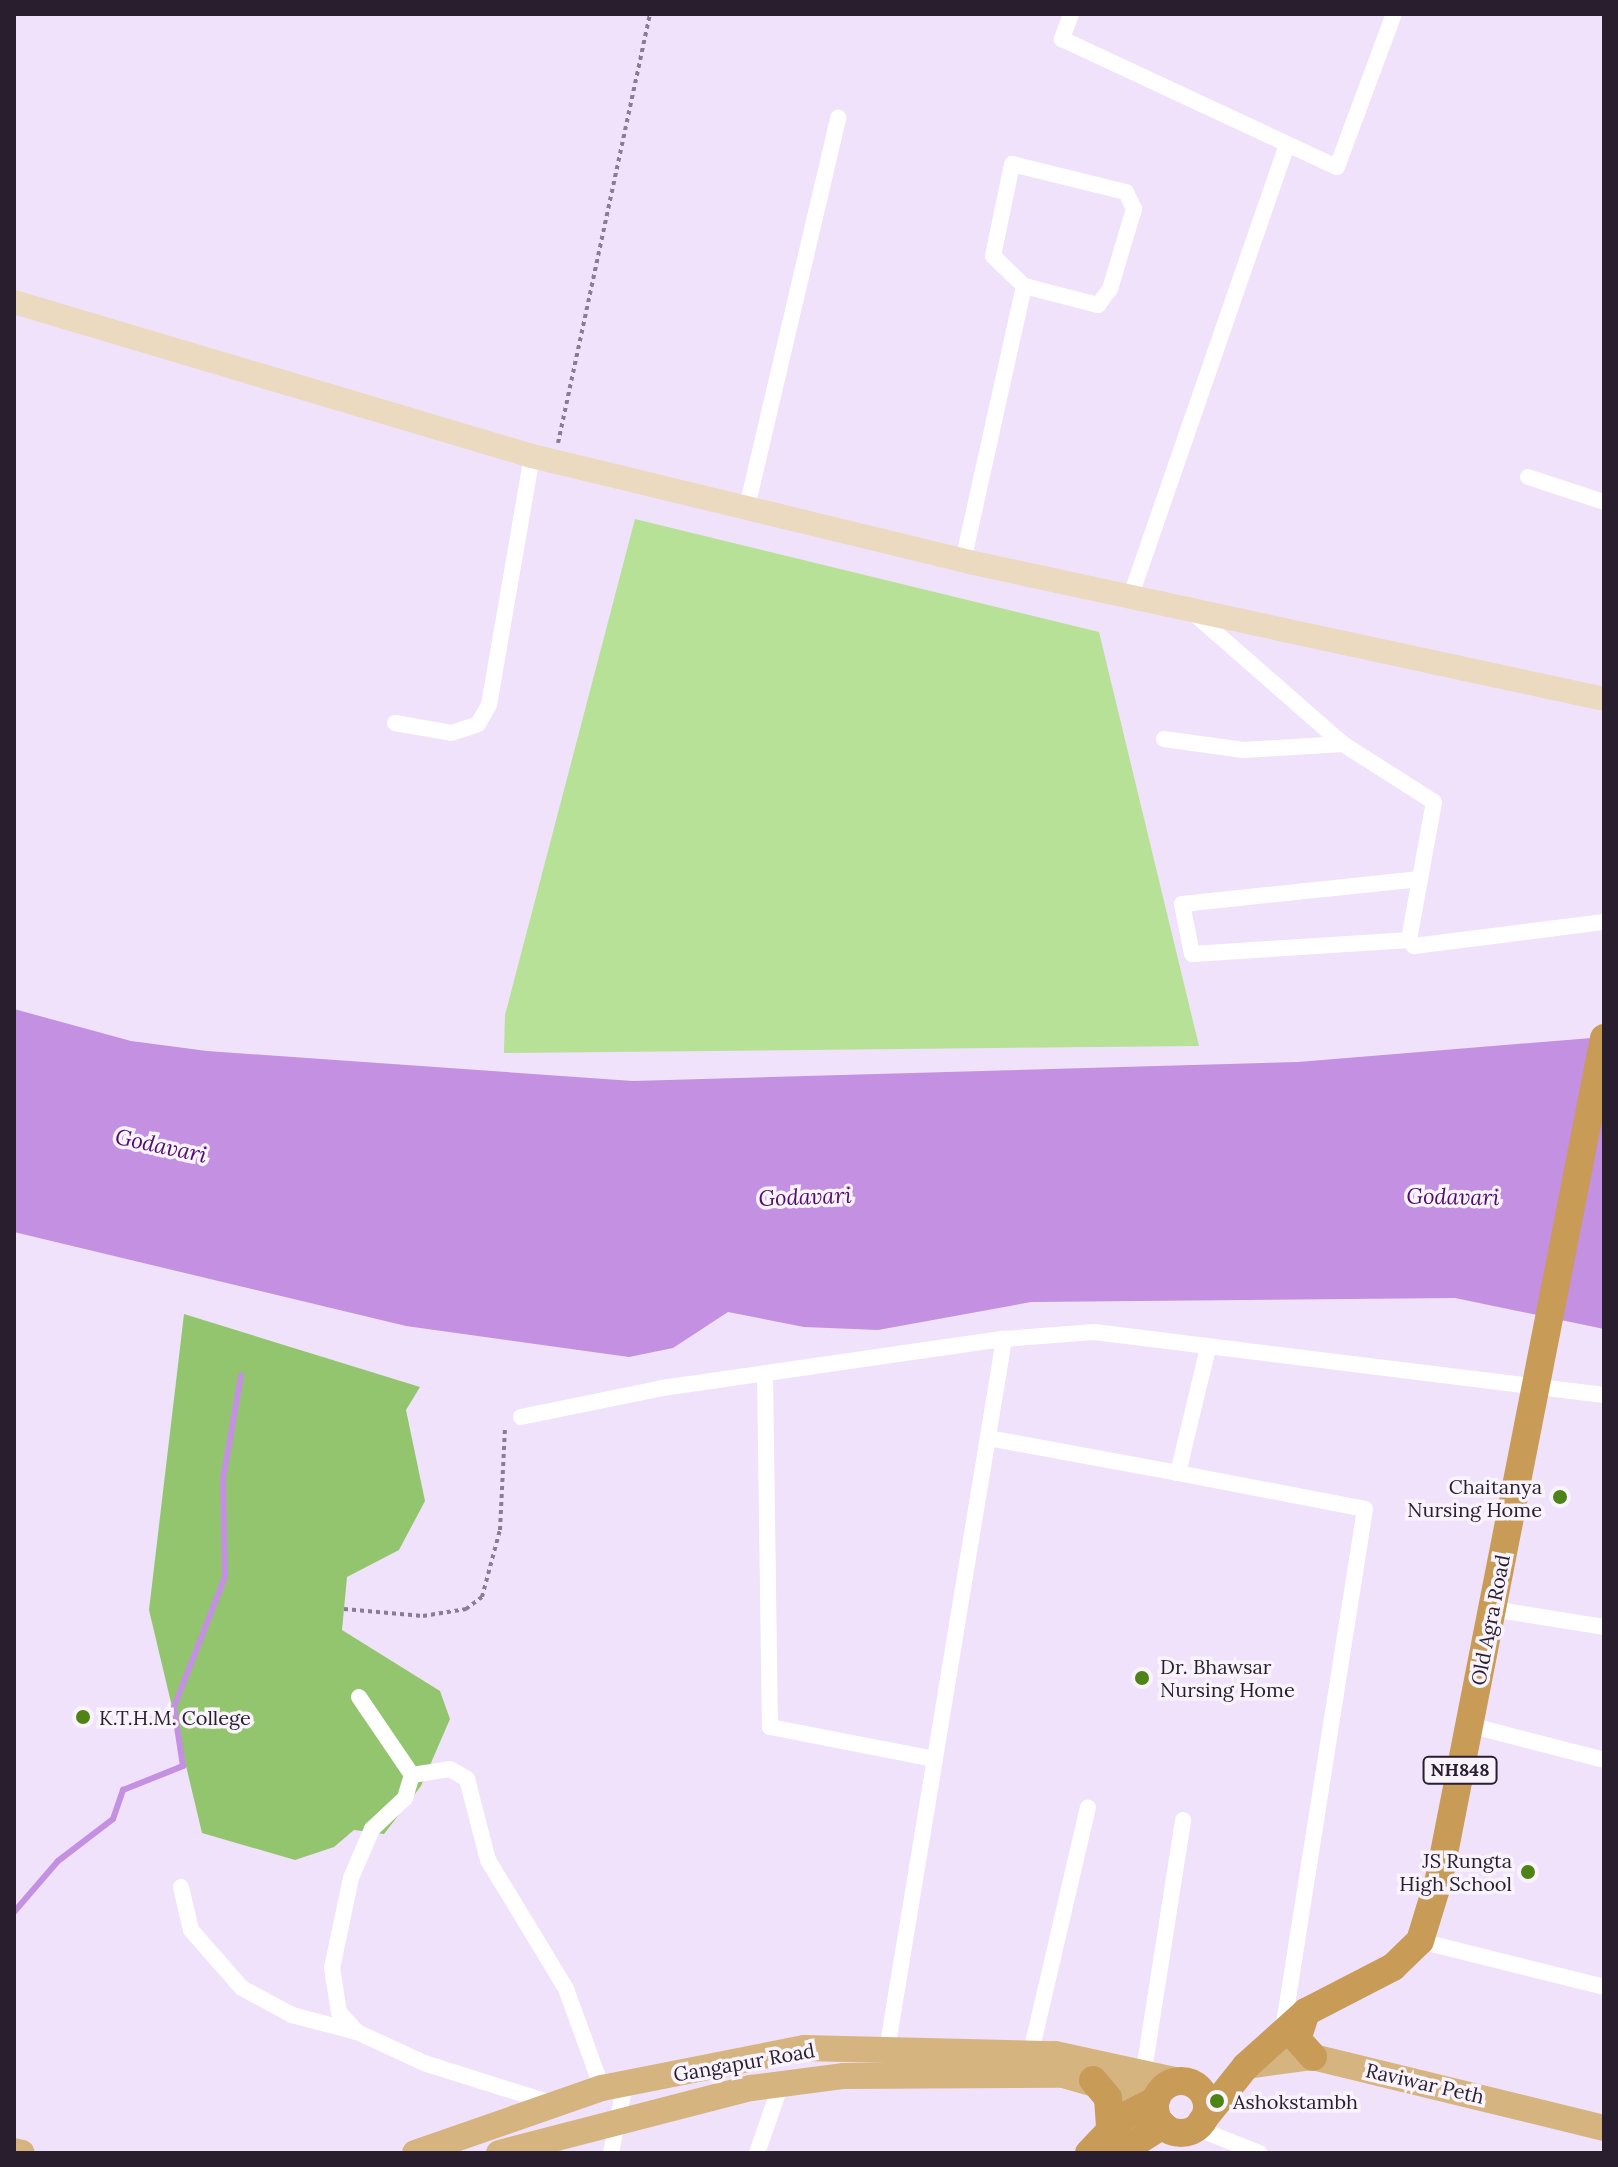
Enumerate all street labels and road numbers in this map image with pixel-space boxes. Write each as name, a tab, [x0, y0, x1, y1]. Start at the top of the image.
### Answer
street label: Old Agra Road	[1466, 1553, 1514, 1687]
road number: NH848	[1422, 1756, 1498, 1784]
street label: Gangapur Road	[671, 2038, 817, 2086]
street label: Raviwar Peth	[1364, 2058, 1486, 2108]

